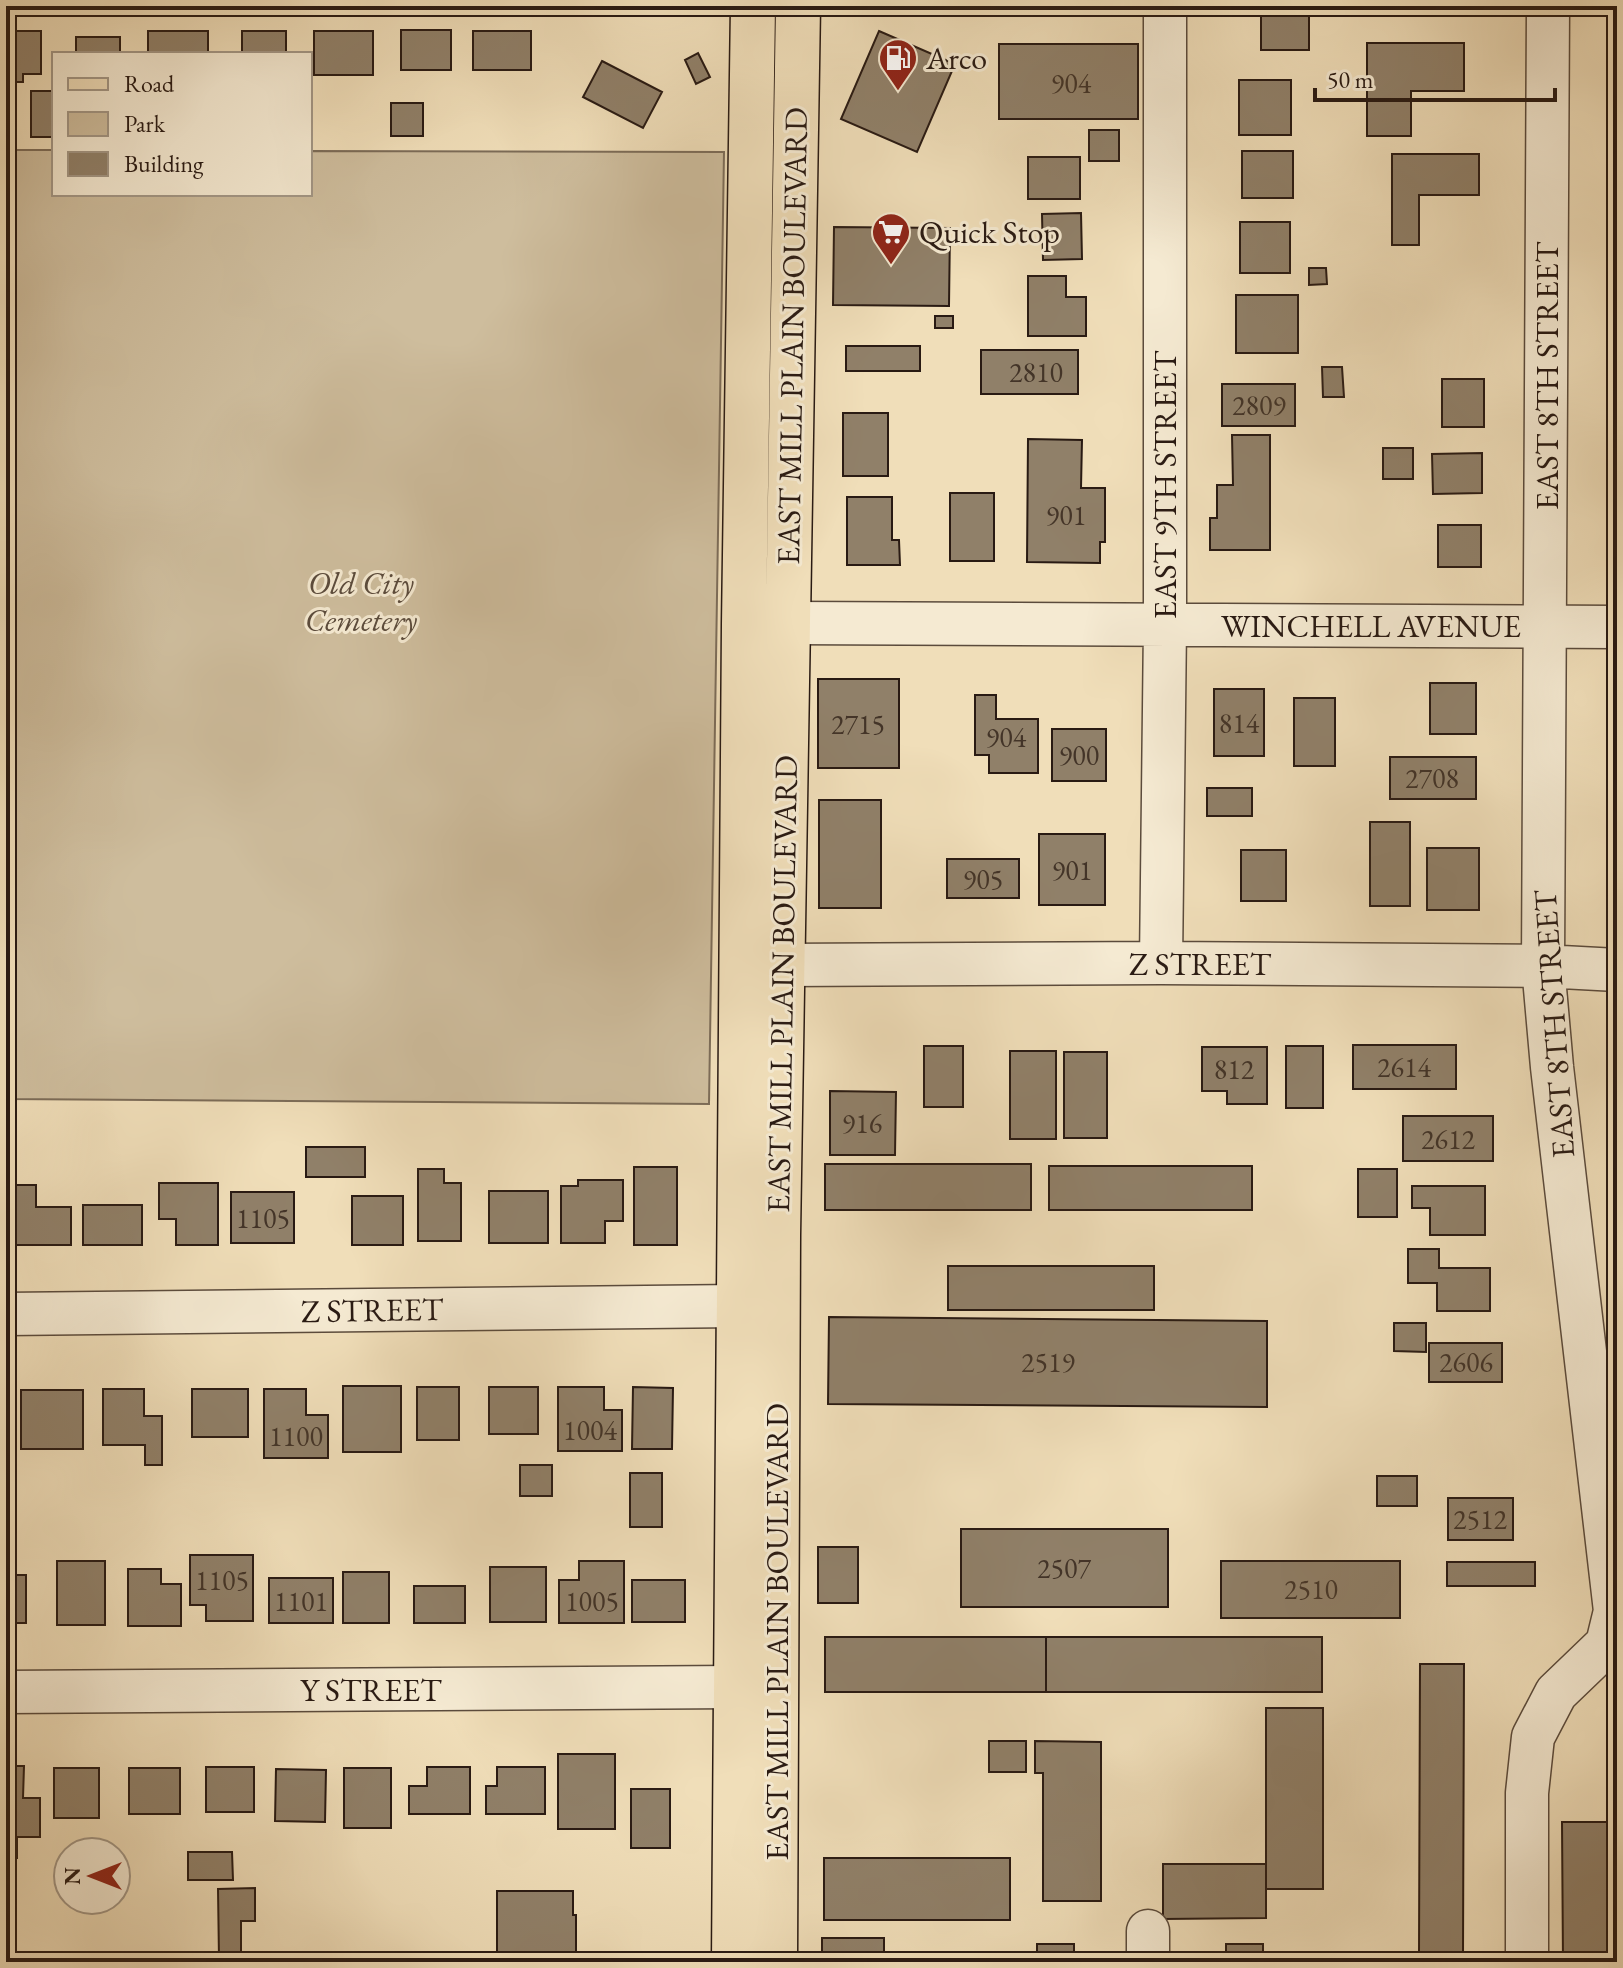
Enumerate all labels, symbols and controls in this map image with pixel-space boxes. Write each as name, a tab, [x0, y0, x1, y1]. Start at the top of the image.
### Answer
fuel station icon: Arco	[877, 37, 919, 92]
place label: Arco	[925, 37, 987, 79]
legend	[52, 52, 312, 196]
scale bar	[1315, 52, 1555, 102]
text: 50 m	[1327, 64, 1374, 95]
house number: 904	[1051, 65, 1092, 101]
text: Road	[124, 68, 175, 99]
street label: EAST MILL PLAIN BOULEVARD	[767, 107, 817, 565]
text: Park	[124, 108, 166, 139]
text: Building	[124, 148, 204, 179]
supermarket icon: Quick Stop	[870, 211, 912, 266]
place label: Quick Stop	[919, 211, 1060, 253]
street label: EAST 8TH STREET	[1526, 241, 1568, 510]
street label: EAST 9TH STREET	[1144, 350, 1186, 619]
house number: 2810	[1009, 354, 1063, 390]
house number: 2809	[1232, 387, 1286, 423]
house number: 901	[1046, 497, 1086, 533]
park label: Old City Cemetery	[305, 562, 417, 641]
street label: WINCHELL AVENUE	[1221, 605, 1521, 647]
house number: 814	[1219, 705, 1260, 741]
house number: 2715	[831, 706, 885, 742]
house number: 904	[986, 719, 1027, 755]
house number: 900	[1059, 737, 1099, 773]
street label: EAST MILL PLAIN BOULEVARD	[757, 755, 807, 1213]
house number: 2708	[1405, 760, 1459, 796]
house number: 901	[1052, 852, 1092, 888]
house number: 905	[963, 861, 1003, 897]
street label: EAST 8TH STREET	[1524, 888, 1584, 1159]
street label: Z STREET	[1129, 943, 1272, 985]
house number: 2614	[1377, 1049, 1431, 1085]
house number: 812	[1214, 1051, 1255, 1087]
house number: 916	[842, 1105, 882, 1141]
house number: 2612	[1421, 1121, 1475, 1157]
house number: 1105	[236, 1200, 290, 1236]
street label: Z STREET	[300, 1288, 444, 1332]
house number: 2519	[1021, 1344, 1075, 1380]
house number: 2606	[1439, 1344, 1493, 1380]
street label: EAST MILL PLAIN BOULEVARD	[756, 1403, 798, 1861]
house number: 1004	[563, 1412, 617, 1448]
house number: 1100	[269, 1418, 323, 1454]
house number: 2512	[1453, 1501, 1507, 1537]
house number: 2507	[1037, 1550, 1091, 1586]
house number: 1105	[195, 1562, 249, 1598]
house number: 2510	[1284, 1571, 1338, 1607]
house number: 1101	[274, 1583, 328, 1619]
house number: 1005	[565, 1583, 619, 1619]
street label: Y STREET	[300, 1669, 442, 1711]
north arrow	[52, 1836, 132, 1916]
text: N	[58, 1867, 87, 1885]

